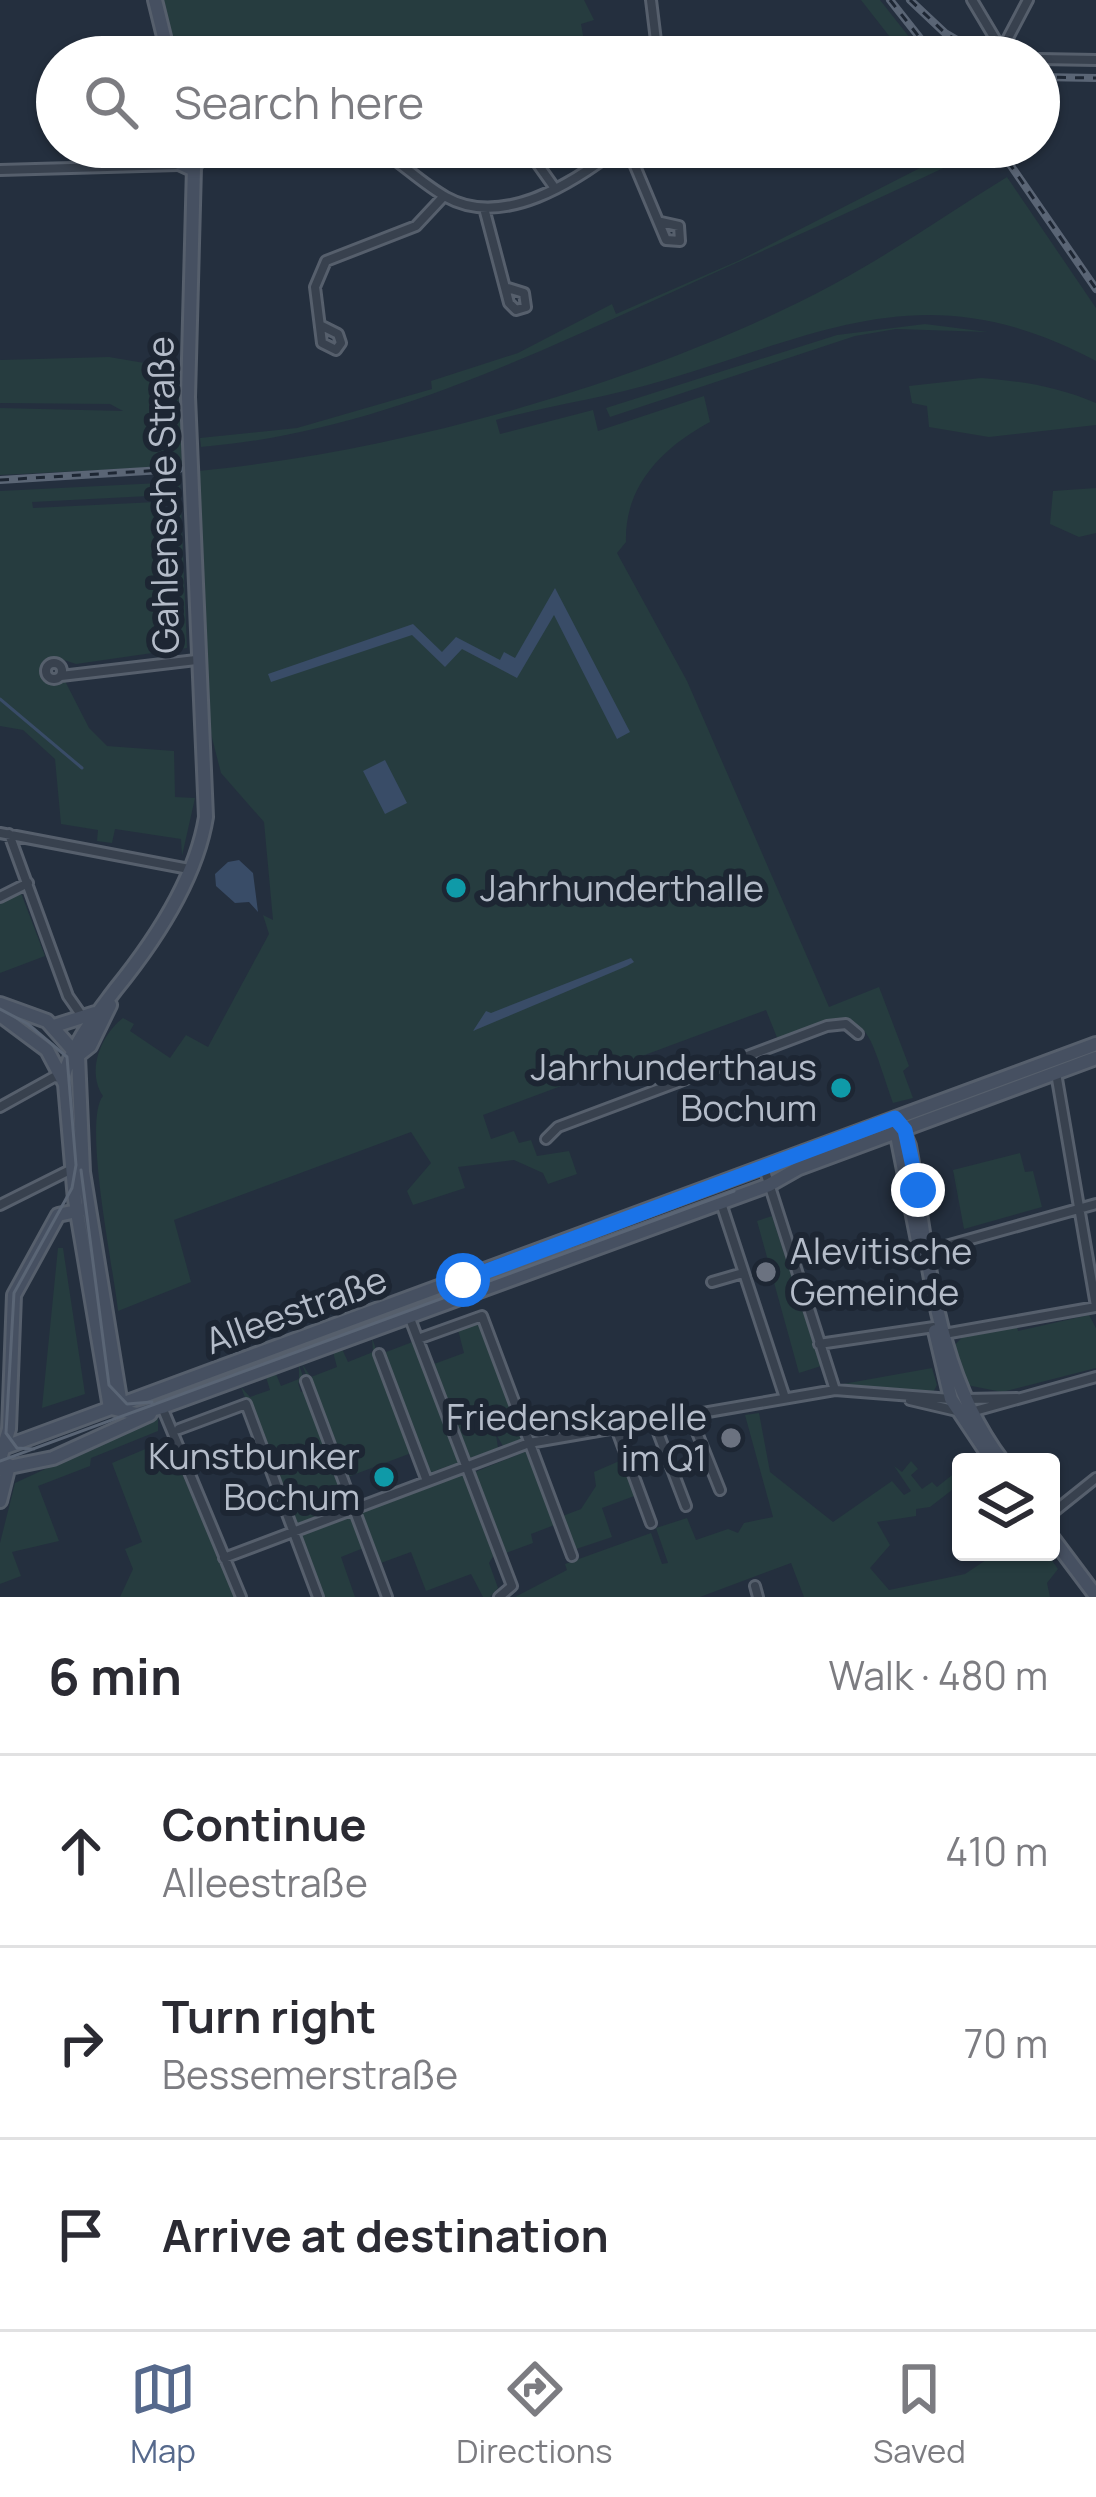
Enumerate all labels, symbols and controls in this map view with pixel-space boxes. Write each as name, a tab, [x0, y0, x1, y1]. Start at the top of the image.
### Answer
search box	[36, 36, 1060, 168]
icon: search	[78, 69, 144, 135]
text: Search here	[174, 71, 424, 133]
street label: Gahlensche Straße	[135, 336, 190, 654]
place label: Jahrhunderthalle	[480, 863, 764, 912]
marker: Jahrhunderthalle	[443, 875, 469, 901]
place label: Jahrhunderthaus Bochum	[530, 1042, 817, 1132]
marker: Jahrhunderthaus Bochum	[828, 1075, 854, 1101]
route end	[891, 1163, 945, 1217]
place label: Alevitische Gemeinde	[790, 1226, 972, 1316]
route start	[436, 1253, 490, 1307]
street label: Alleestraße	[198, 1254, 393, 1365]
marker: Alevitische Gemeinde	[753, 1259, 779, 1285]
place label: Friedenskapelle im Q1	[446, 1392, 707, 1482]
marker: Friedenskapelle im Q1	[718, 1425, 744, 1451]
place label: Kunstbunker Bochum	[148, 1431, 360, 1521]
map controls	[952, 1453, 1060, 1561]
button: layers	[952, 1453, 1060, 1561]
marker: Kunstbunker Bochum	[371, 1464, 397, 1490]
text: 6 min	[48, 1641, 182, 1710]
text: Walk · 480 m	[828, 1648, 1048, 1702]
text: Continue	[162, 1793, 367, 1855]
icon: ahead	[48, 1818, 114, 1884]
text: 410 m	[945, 1824, 1048, 1878]
text: Alleestraße	[162, 1855, 368, 1909]
text: Turn right	[162, 1985, 376, 2047]
icon: right	[48, 2010, 114, 2076]
text: 70 m	[964, 2016, 1048, 2070]
text: Bessemerstraße	[162, 2047, 458, 2101]
icon: arrive	[48, 2202, 114, 2268]
text: Arrive at destination	[162, 2204, 609, 2266]
tab: Map	[130, 2356, 196, 2473]
tab: Directions	[456, 2356, 613, 2473]
tab: Saved	[873, 2356, 966, 2473]

